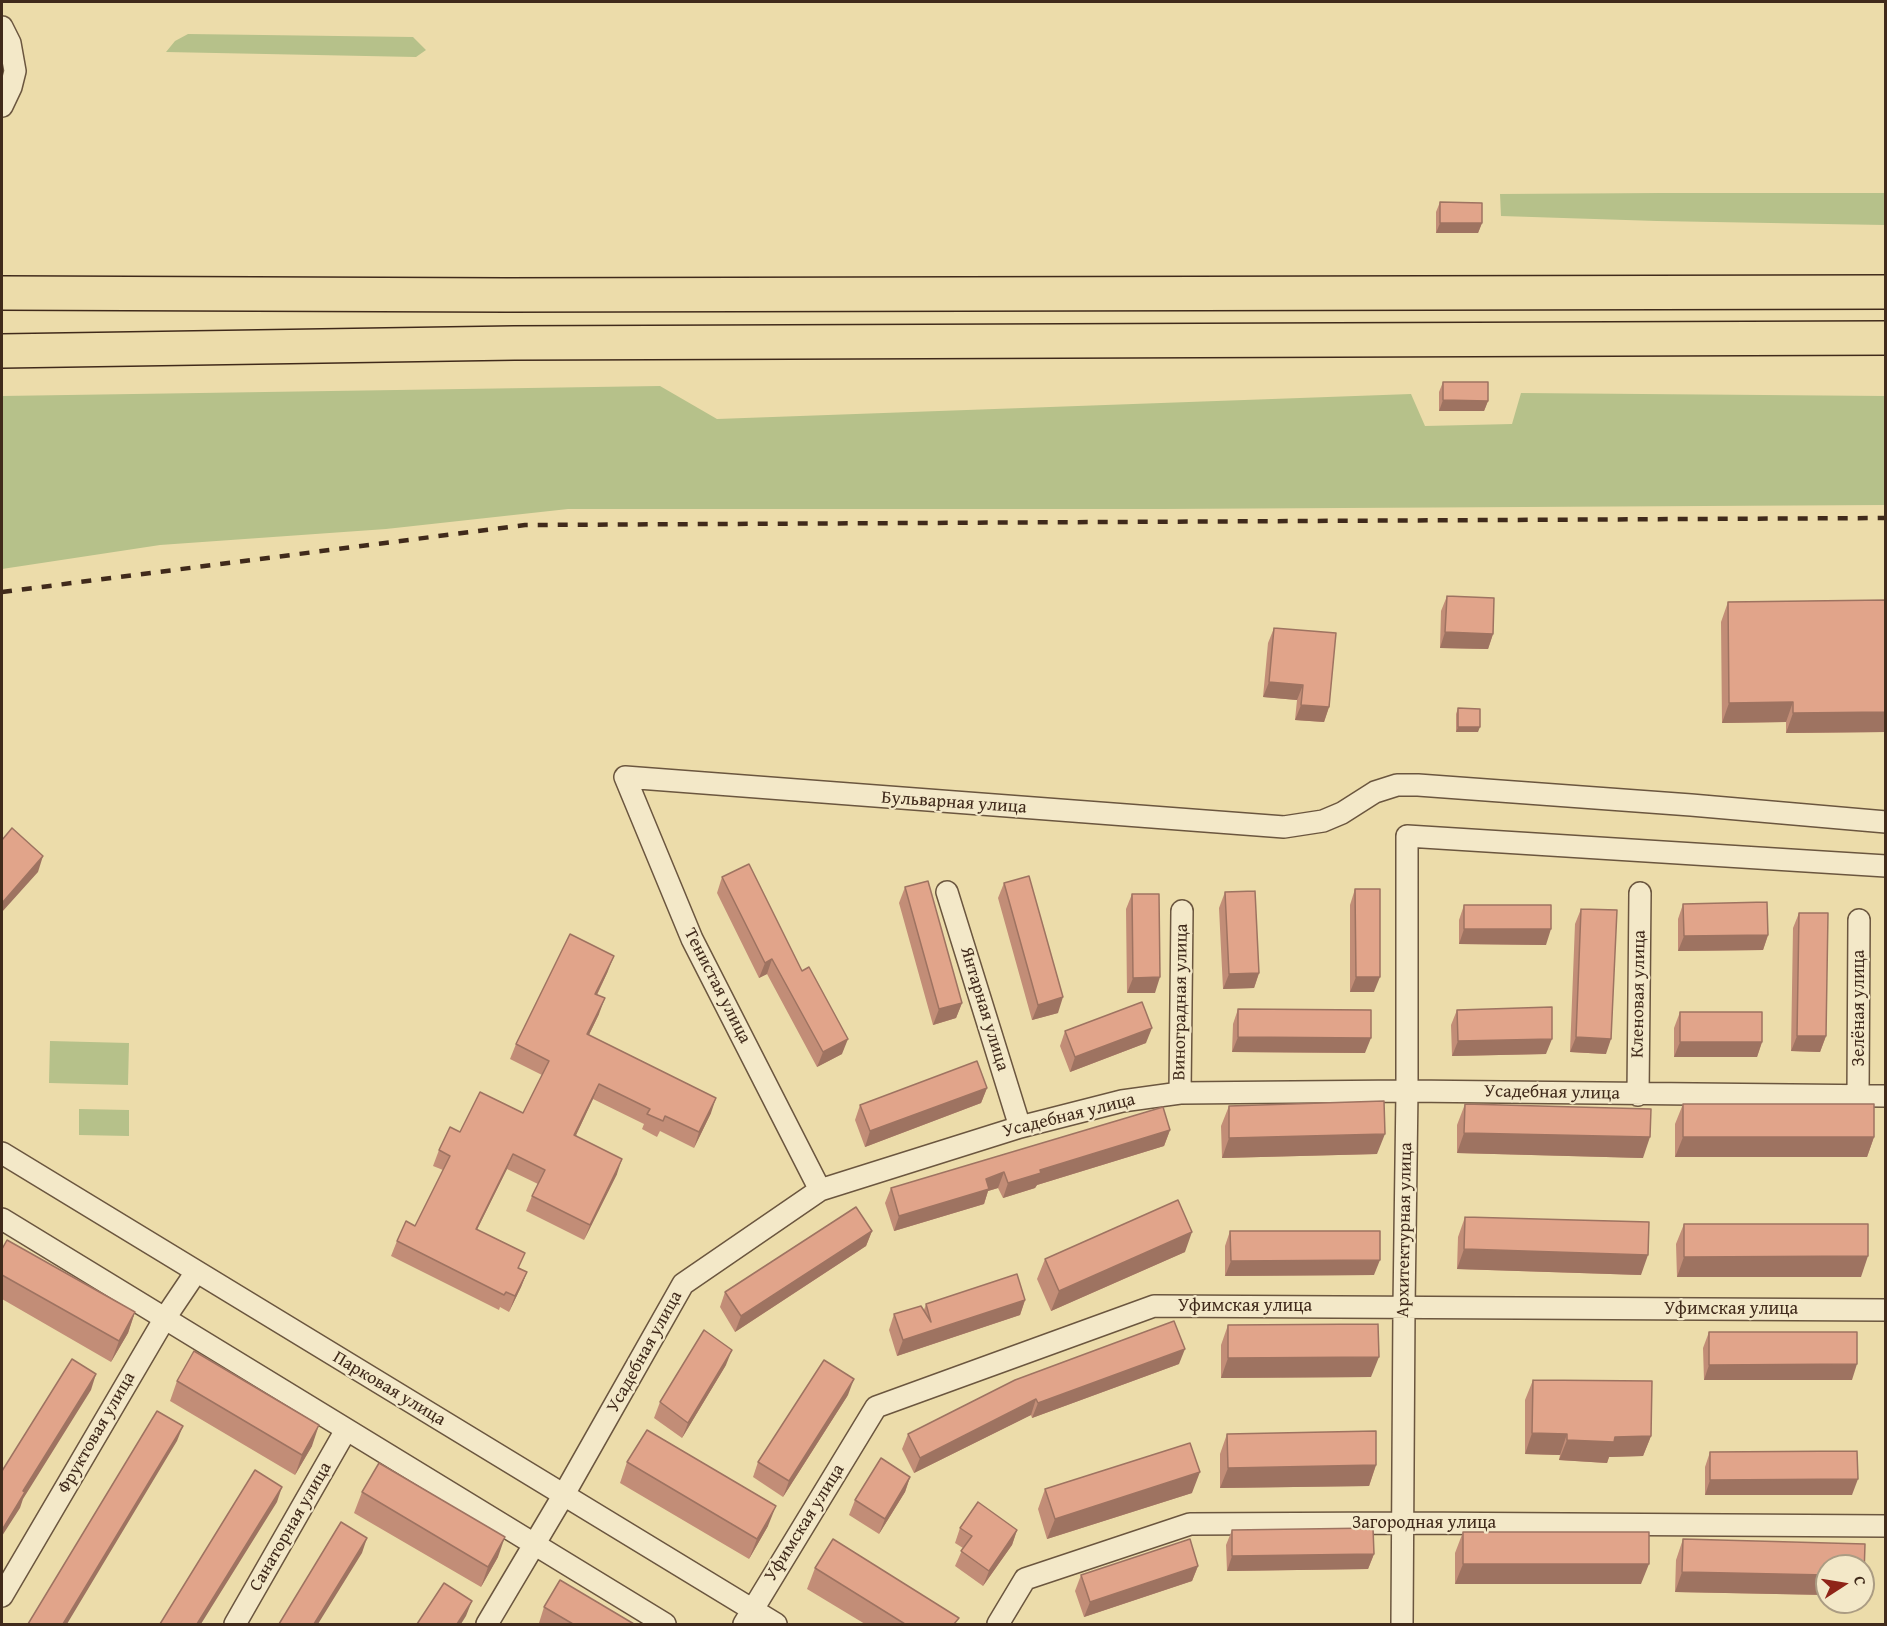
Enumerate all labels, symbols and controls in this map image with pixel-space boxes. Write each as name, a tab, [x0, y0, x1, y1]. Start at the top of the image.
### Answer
street label: Бульварная улица	[881, 787, 1027, 819]
street label: Виноградная улица	[1169, 923, 1193, 1081]
street label: Тенистая улица	[679, 925, 755, 1047]
street label: Кленовая улица	[1627, 930, 1651, 1058]
street label: Янтарная улица	[955, 944, 1013, 1074]
street label: Зелёная улица	[1848, 950, 1870, 1066]
street label: Усадебная улица	[1484, 1081, 1620, 1105]
street label: Усадебная улица	[1001, 1089, 1137, 1143]
street label: Архитектурная улица	[1393, 1142, 1417, 1318]
street label: Усадебная улица	[603, 1287, 687, 1417]
street label: Уфимская улица	[1178, 1295, 1312, 1317]
street label: Уфимская улица	[1664, 1298, 1798, 1320]
street label: Парковая улица	[329, 1347, 449, 1431]
street label: Фруктовая улица	[53, 1368, 141, 1498]
street label: Санаторная улица	[245, 1459, 337, 1595]
street label: Уфимская улица	[760, 1460, 850, 1586]
street label: Загородная улица	[1352, 1512, 1496, 1534]
north arrow	[1815, 1554, 1875, 1614]
text: С	[1848, 1574, 1873, 1588]

